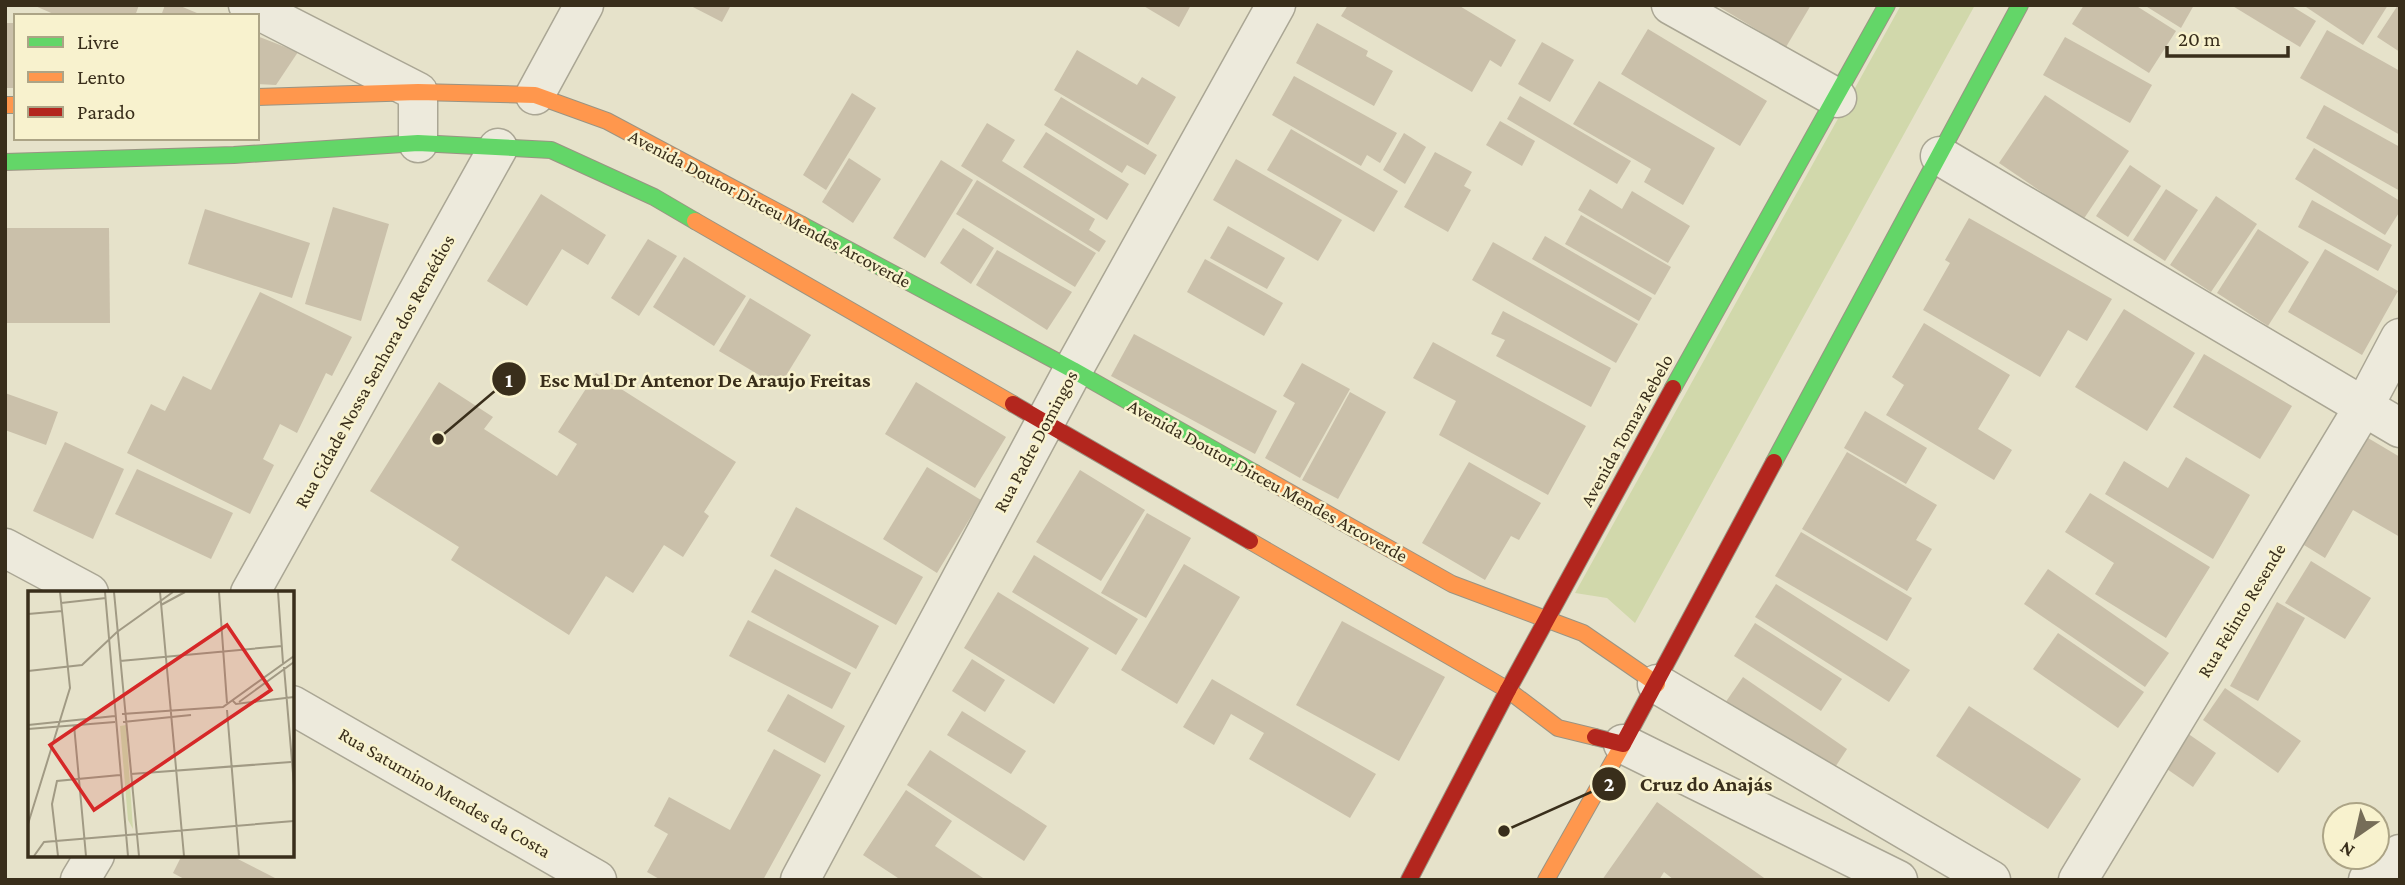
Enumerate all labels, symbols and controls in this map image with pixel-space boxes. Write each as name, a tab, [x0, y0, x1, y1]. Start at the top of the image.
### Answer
legend	[14, 14, 259, 140]
scale bar	[2167, 14, 2288, 58]
text: 20 m	[2178, 27, 2221, 51]
text: Livre	[77, 30, 119, 54]
text: Lento	[77, 65, 125, 89]
text: Parado	[77, 100, 135, 124]
street label: Avenida Doutor Dirceu Mendes Arcoverde	[625, 125, 914, 292]
street label: Rua Cidade Nossa Senhora dos Remédios	[290, 231, 459, 512]
street label: Avenida Tomaz Rebelo	[1576, 351, 1677, 510]
callout: Esc Mul Dr Antenor De Araujo Freitas	[491, 358, 885, 400]
street label: Rua Padre Domingos	[989, 367, 1082, 516]
text: 1	[505, 368, 513, 392]
text: Esc Mul Dr Antenor De Araujo Freitas	[540, 368, 871, 392]
street label: Avenida Doutor Dirceu Mendes Arcoverde	[1124, 395, 1411, 566]
street label: Rua Felinto Resende	[2193, 540, 2290, 681]
inset map	[28, 591, 294, 857]
street label: Rua Saturnino Mendes da Costa	[335, 723, 555, 862]
callout: Cruz do Anajás	[1591, 763, 1787, 805]
text: 2	[1604, 772, 1615, 796]
text: Cruz do Anajás	[1640, 772, 1773, 796]
north arrow	[2321, 801, 2391, 871]
text: N	[2335, 837, 2358, 862]

